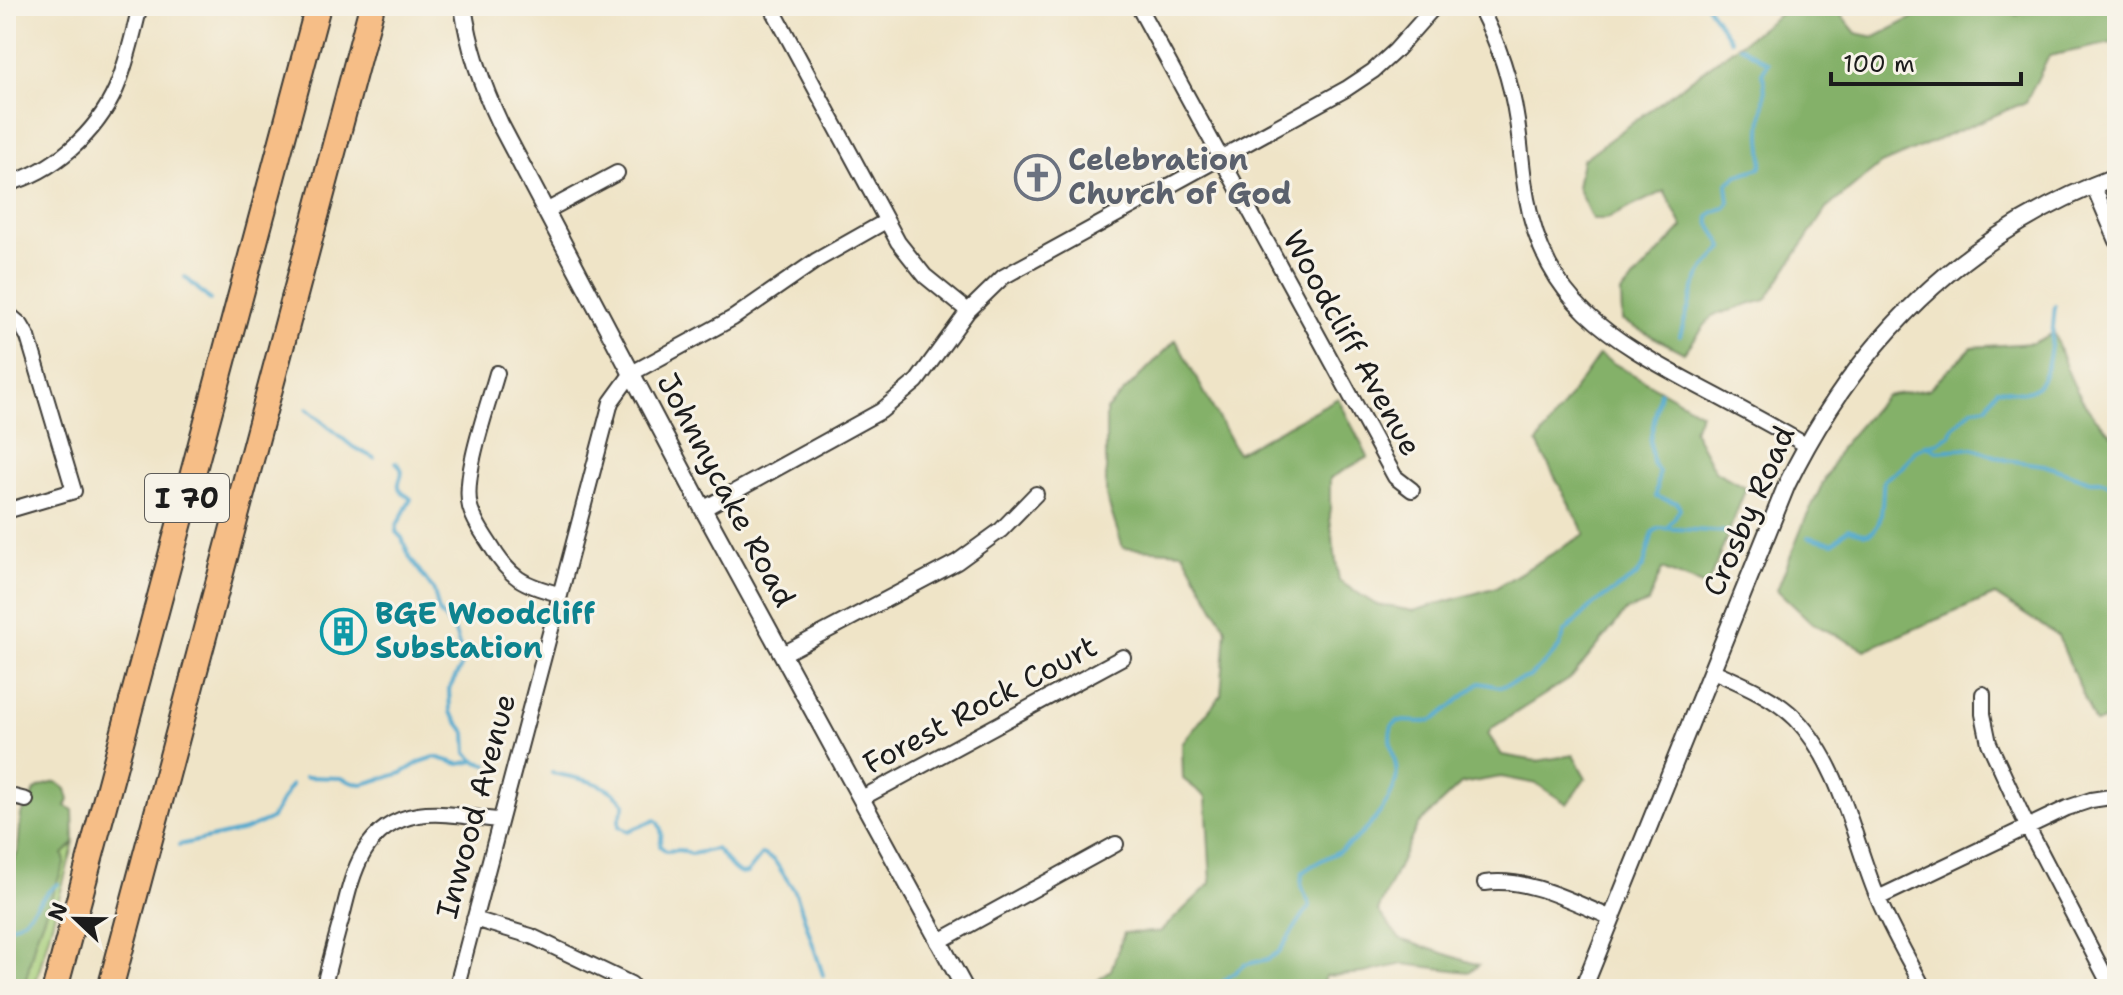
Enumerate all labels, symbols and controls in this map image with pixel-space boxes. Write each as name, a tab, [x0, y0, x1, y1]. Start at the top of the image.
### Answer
scale bar	[1831, 36, 2021, 86]
text: 100 m	[1843, 48, 1915, 80]
place label: Celebration Church of God	[1068, 139, 1292, 214]
church icon: Celebration Church of God	[1013, 153, 1061, 201]
street label: Woodcliff Avenue	[1273, 222, 1432, 463]
street label: Johnnycake Road	[647, 366, 805, 614]
street label: Crosby Road	[1693, 419, 1804, 603]
road number: I 70	[145, 474, 229, 522]
place label: BGE Woodcliff Substation	[375, 593, 596, 668]
building icon: BGE Woodcliff Substation	[320, 607, 368, 655]
street label: Forest Rock Court	[856, 626, 1104, 784]
street label: Inwood Avenue	[426, 689, 525, 923]
north arrow	[36, 879, 116, 959]
text: N	[41, 898, 75, 925]

